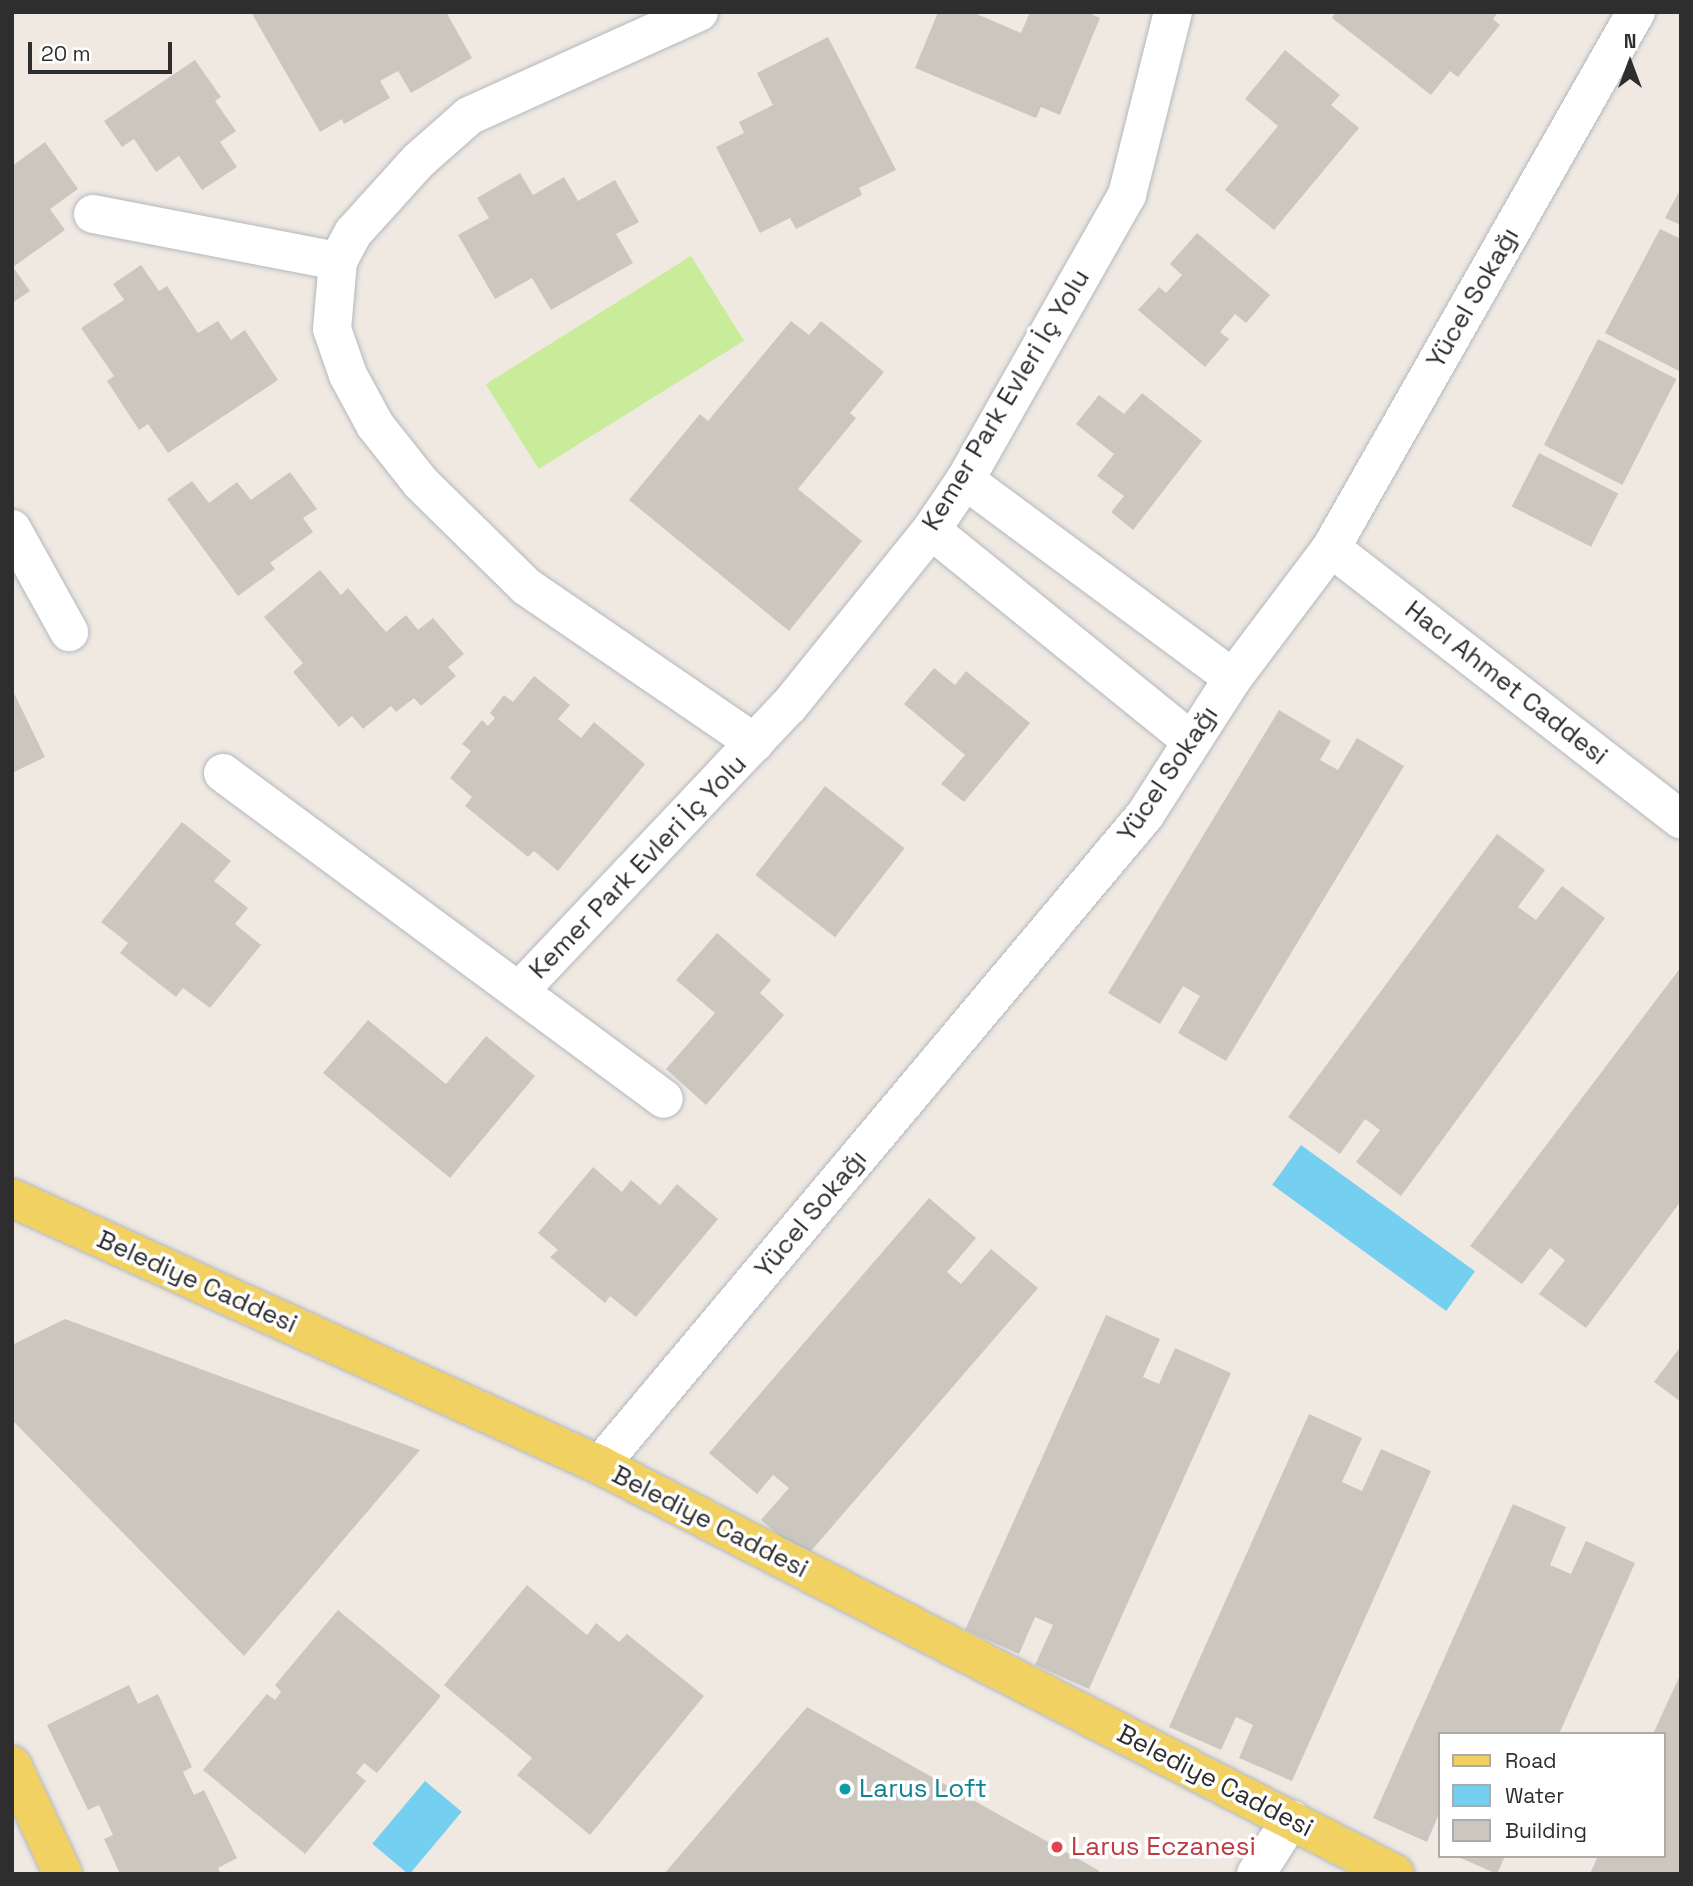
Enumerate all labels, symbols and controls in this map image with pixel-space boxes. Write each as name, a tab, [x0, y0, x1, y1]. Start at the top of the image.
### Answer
scale bar	[32, 28, 175, 72]
north arrow	[1595, 28, 1665, 98]
text: N	[1624, 29, 1636, 54]
text: 20 m	[41, 40, 91, 67]
street label: Yücel Sokağı	[1420, 222, 1526, 374]
street label: Kemer Park Evleri İç Yolu	[915, 264, 1097, 536]
street label: Hacı Ahmet Caddesi	[1398, 594, 1614, 772]
street label: Yücel Sokağı	[1111, 700, 1225, 848]
street label: Kemer Park Evleri İç Yolu	[523, 748, 753, 986]
street label: Yücel Sokağı	[749, 1144, 873, 1284]
street label: Belediye Caddesi	[92, 1224, 302, 1340]
street label: Belediye Caddesi	[607, 1459, 813, 1585]
street label: Belediye Caddesi	[1112, 1718, 1318, 1844]
legend	[1438, 1732, 1665, 1858]
text: Road	[1505, 1747, 1557, 1774]
place label: Larus Loft	[859, 1773, 987, 1805]
marker: Larus Loft	[837, 1781, 853, 1797]
text: Water	[1505, 1782, 1564, 1809]
text: Building	[1505, 1817, 1587, 1844]
place label: Larus Eczanesi	[1071, 1831, 1256, 1863]
marker: Larus Eczanesi	[1049, 1839, 1065, 1855]

